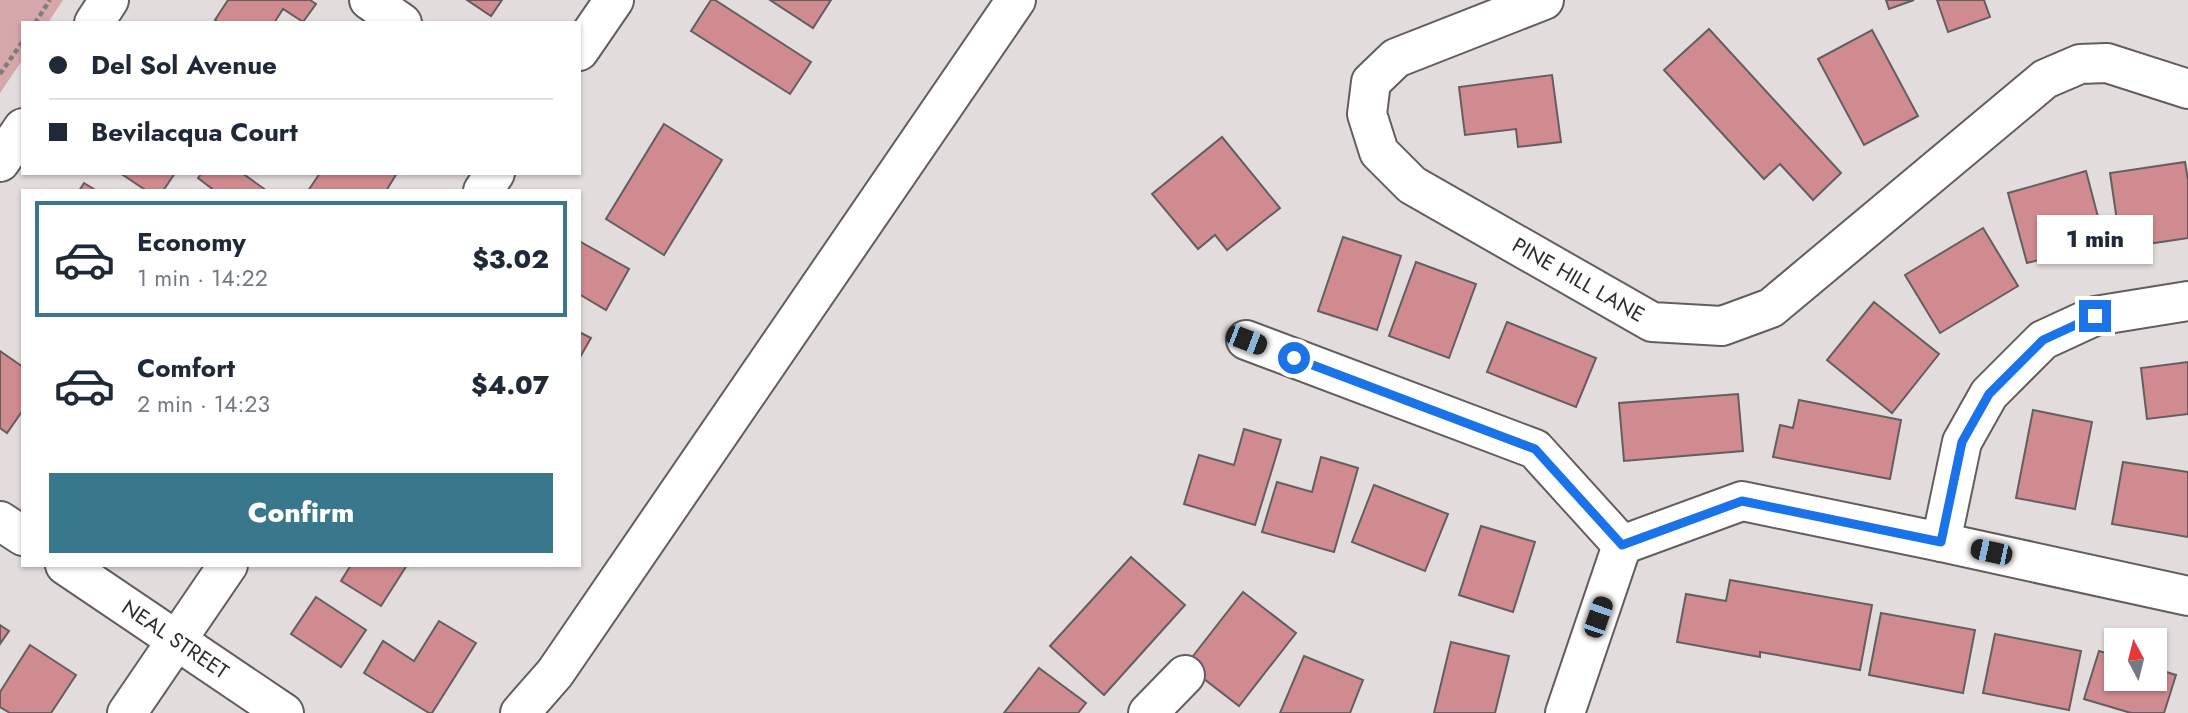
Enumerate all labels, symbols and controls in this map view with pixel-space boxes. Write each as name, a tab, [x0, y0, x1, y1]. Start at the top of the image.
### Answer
text: Del Sol Avenue	[91, 46, 277, 84]
text: Bevilacqua Court	[91, 113, 298, 151]
callout: 1 min	[2037, 215, 2153, 264]
text: 1 min	[2066, 222, 2124, 256]
text: Economy	[137, 223, 246, 261]
icon: car	[53, 228, 116, 291]
street label: PINE HILL LANE	[1507, 230, 1650, 330]
text: $3.02	[472, 240, 549, 278]
text: 1 min · 14:22	[137, 261, 268, 295]
route end	[2079, 300, 2111, 332]
car	[1223, 323, 1270, 357]
route start	[1278, 342, 1310, 374]
text: Comfort	[137, 349, 235, 387]
icon: car	[53, 354, 116, 417]
text: $4.07	[471, 366, 549, 404]
text: 2 min · 14:23	[137, 387, 270, 421]
button: Confirm	[49, 473, 553, 553]
car	[1969, 537, 2014, 567]
street label: NEAL STREET	[116, 592, 235, 687]
car	[1582, 594, 1615, 640]
north arrow	[2104, 628, 2166, 691]
map controls	[2104, 628, 2167, 691]

